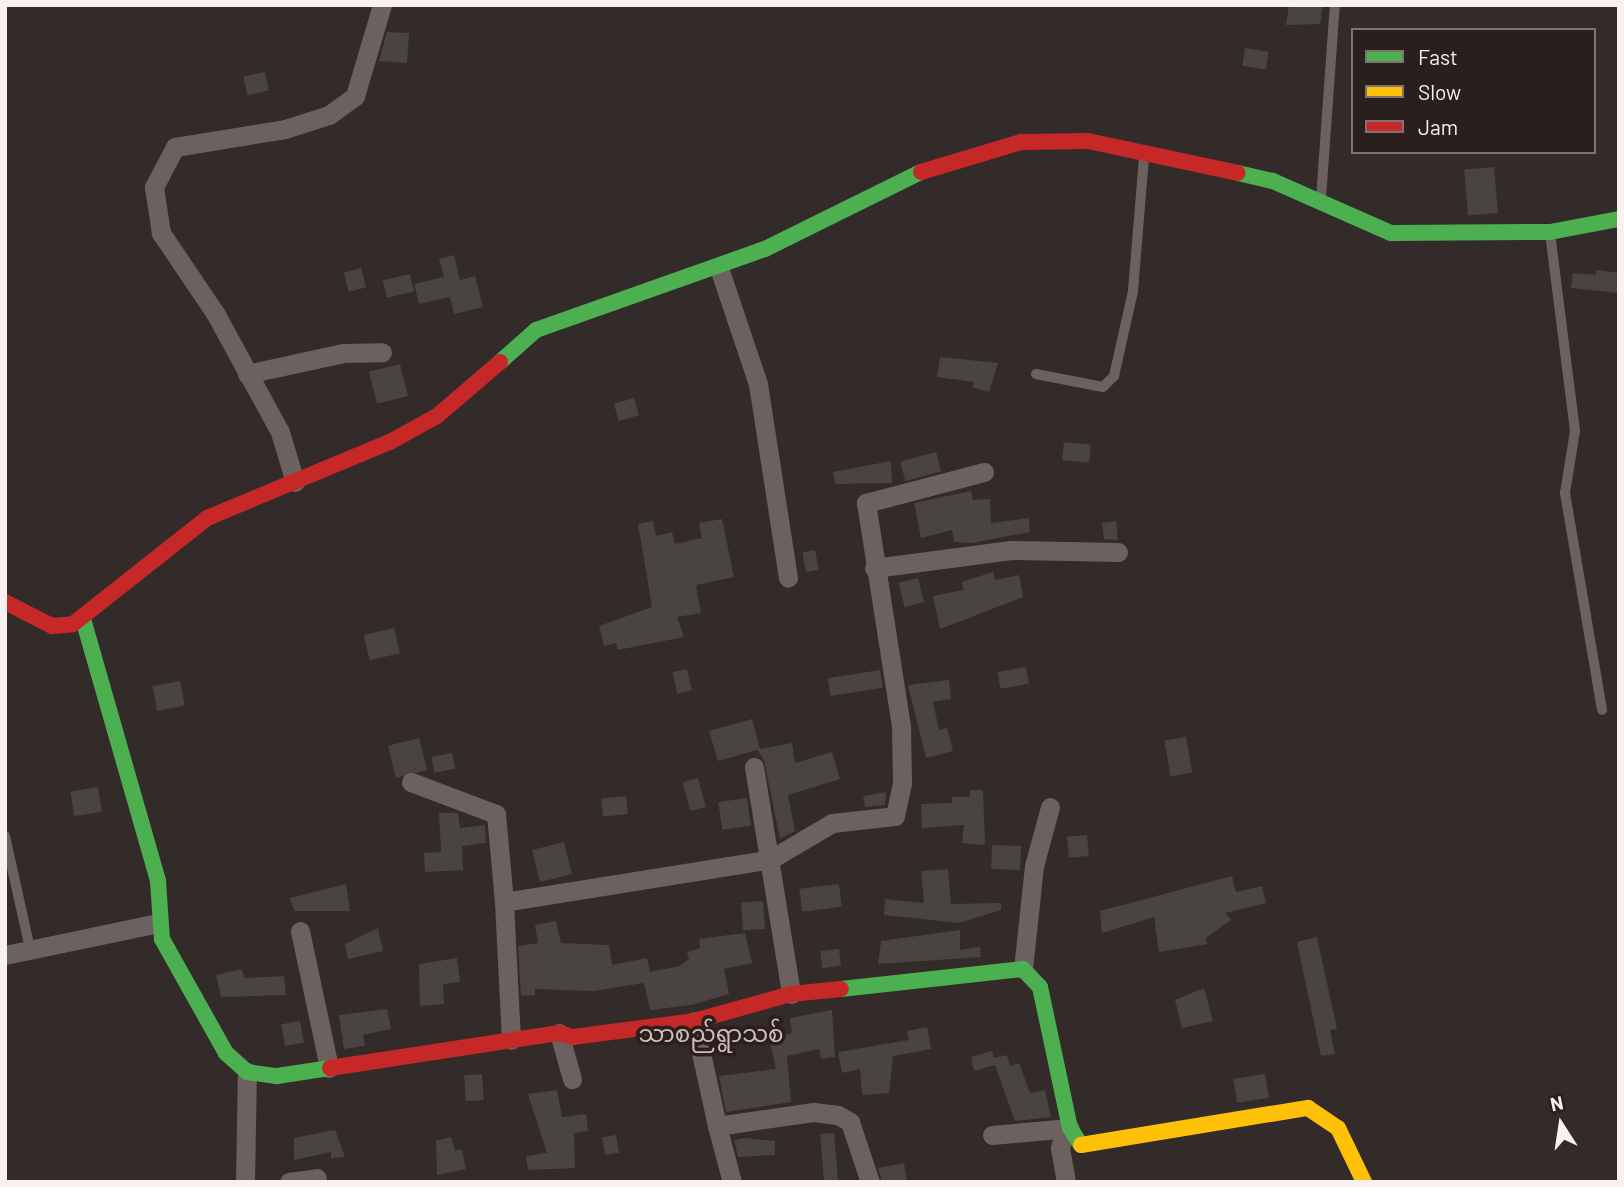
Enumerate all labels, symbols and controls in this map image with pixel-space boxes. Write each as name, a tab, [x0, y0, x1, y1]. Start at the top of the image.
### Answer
legend	[1351, 28, 1596, 154]
text: Fast	[1418, 44, 1458, 69]
text: Slow	[1418, 79, 1461, 104]
text: Jam	[1418, 114, 1458, 139]
district label: သာစည်ရွာသစ်	[638, 1019, 784, 1047]
north arrow	[1526, 1089, 1596, 1159]
text: N	[1548, 1090, 1565, 1116]

